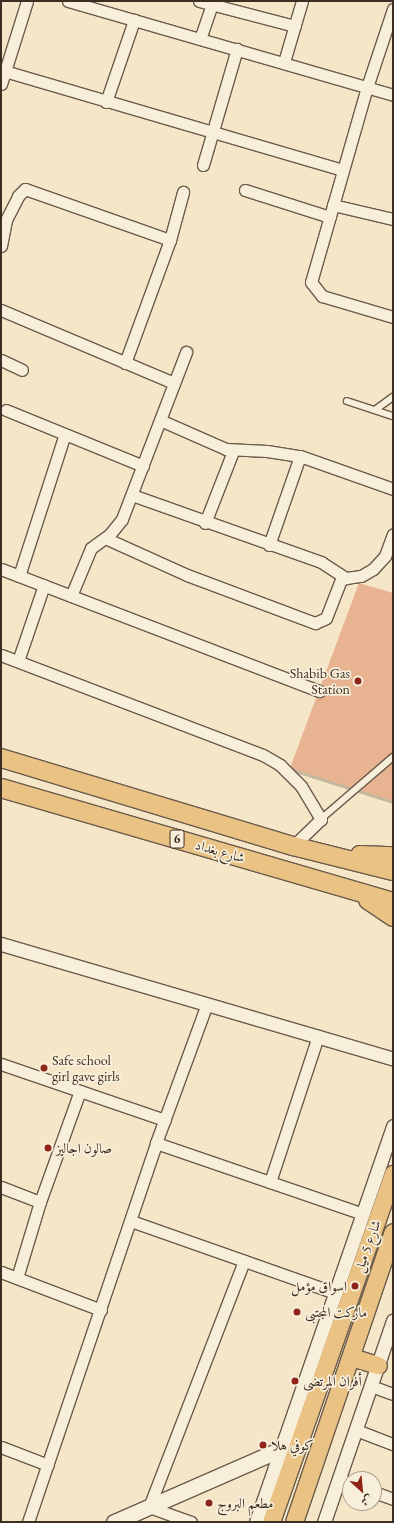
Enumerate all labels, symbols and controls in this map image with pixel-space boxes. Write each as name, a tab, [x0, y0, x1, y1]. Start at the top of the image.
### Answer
place label: Shabib Gas Station	[290, 665, 350, 698]
marker: Shabib Gas Station	[353, 676, 363, 686]
road number: 6	[169, 828, 185, 850]
street label: شارع بغداد	[193, 836, 247, 866]
place label: Safe school girl gave girls	[52, 1052, 120, 1084]
marker: Safe school girl gave girls	[39, 1063, 49, 1073]
place label: صالون اجاليز	[56, 1140, 112, 1156]
marker: صالون اجاليز	[43, 1143, 53, 1153]
street label: شارع 5 ميل	[350, 1218, 384, 1274]
place label: اسواق مؤمل	[291, 1278, 347, 1294]
marker: اسواق مؤمل	[350, 1281, 360, 1291]
place label: ماركت المجتبى	[305, 1304, 367, 1320]
marker: ماركت المجتبى	[292, 1307, 302, 1317]
place label: أفران المرتضى	[303, 1373, 362, 1389]
marker: أفران المرتضى	[290, 1376, 300, 1386]
place label: كوفي هلا	[271, 1437, 314, 1453]
marker: كوفي هلا	[258, 1440, 268, 1450]
north arrow	[342, 1471, 382, 1511]
text: ش	[359, 1492, 375, 1510]
place label: مطعم البروج	[217, 1495, 273, 1511]
marker: مطعم البروج	[204, 1498, 214, 1508]

